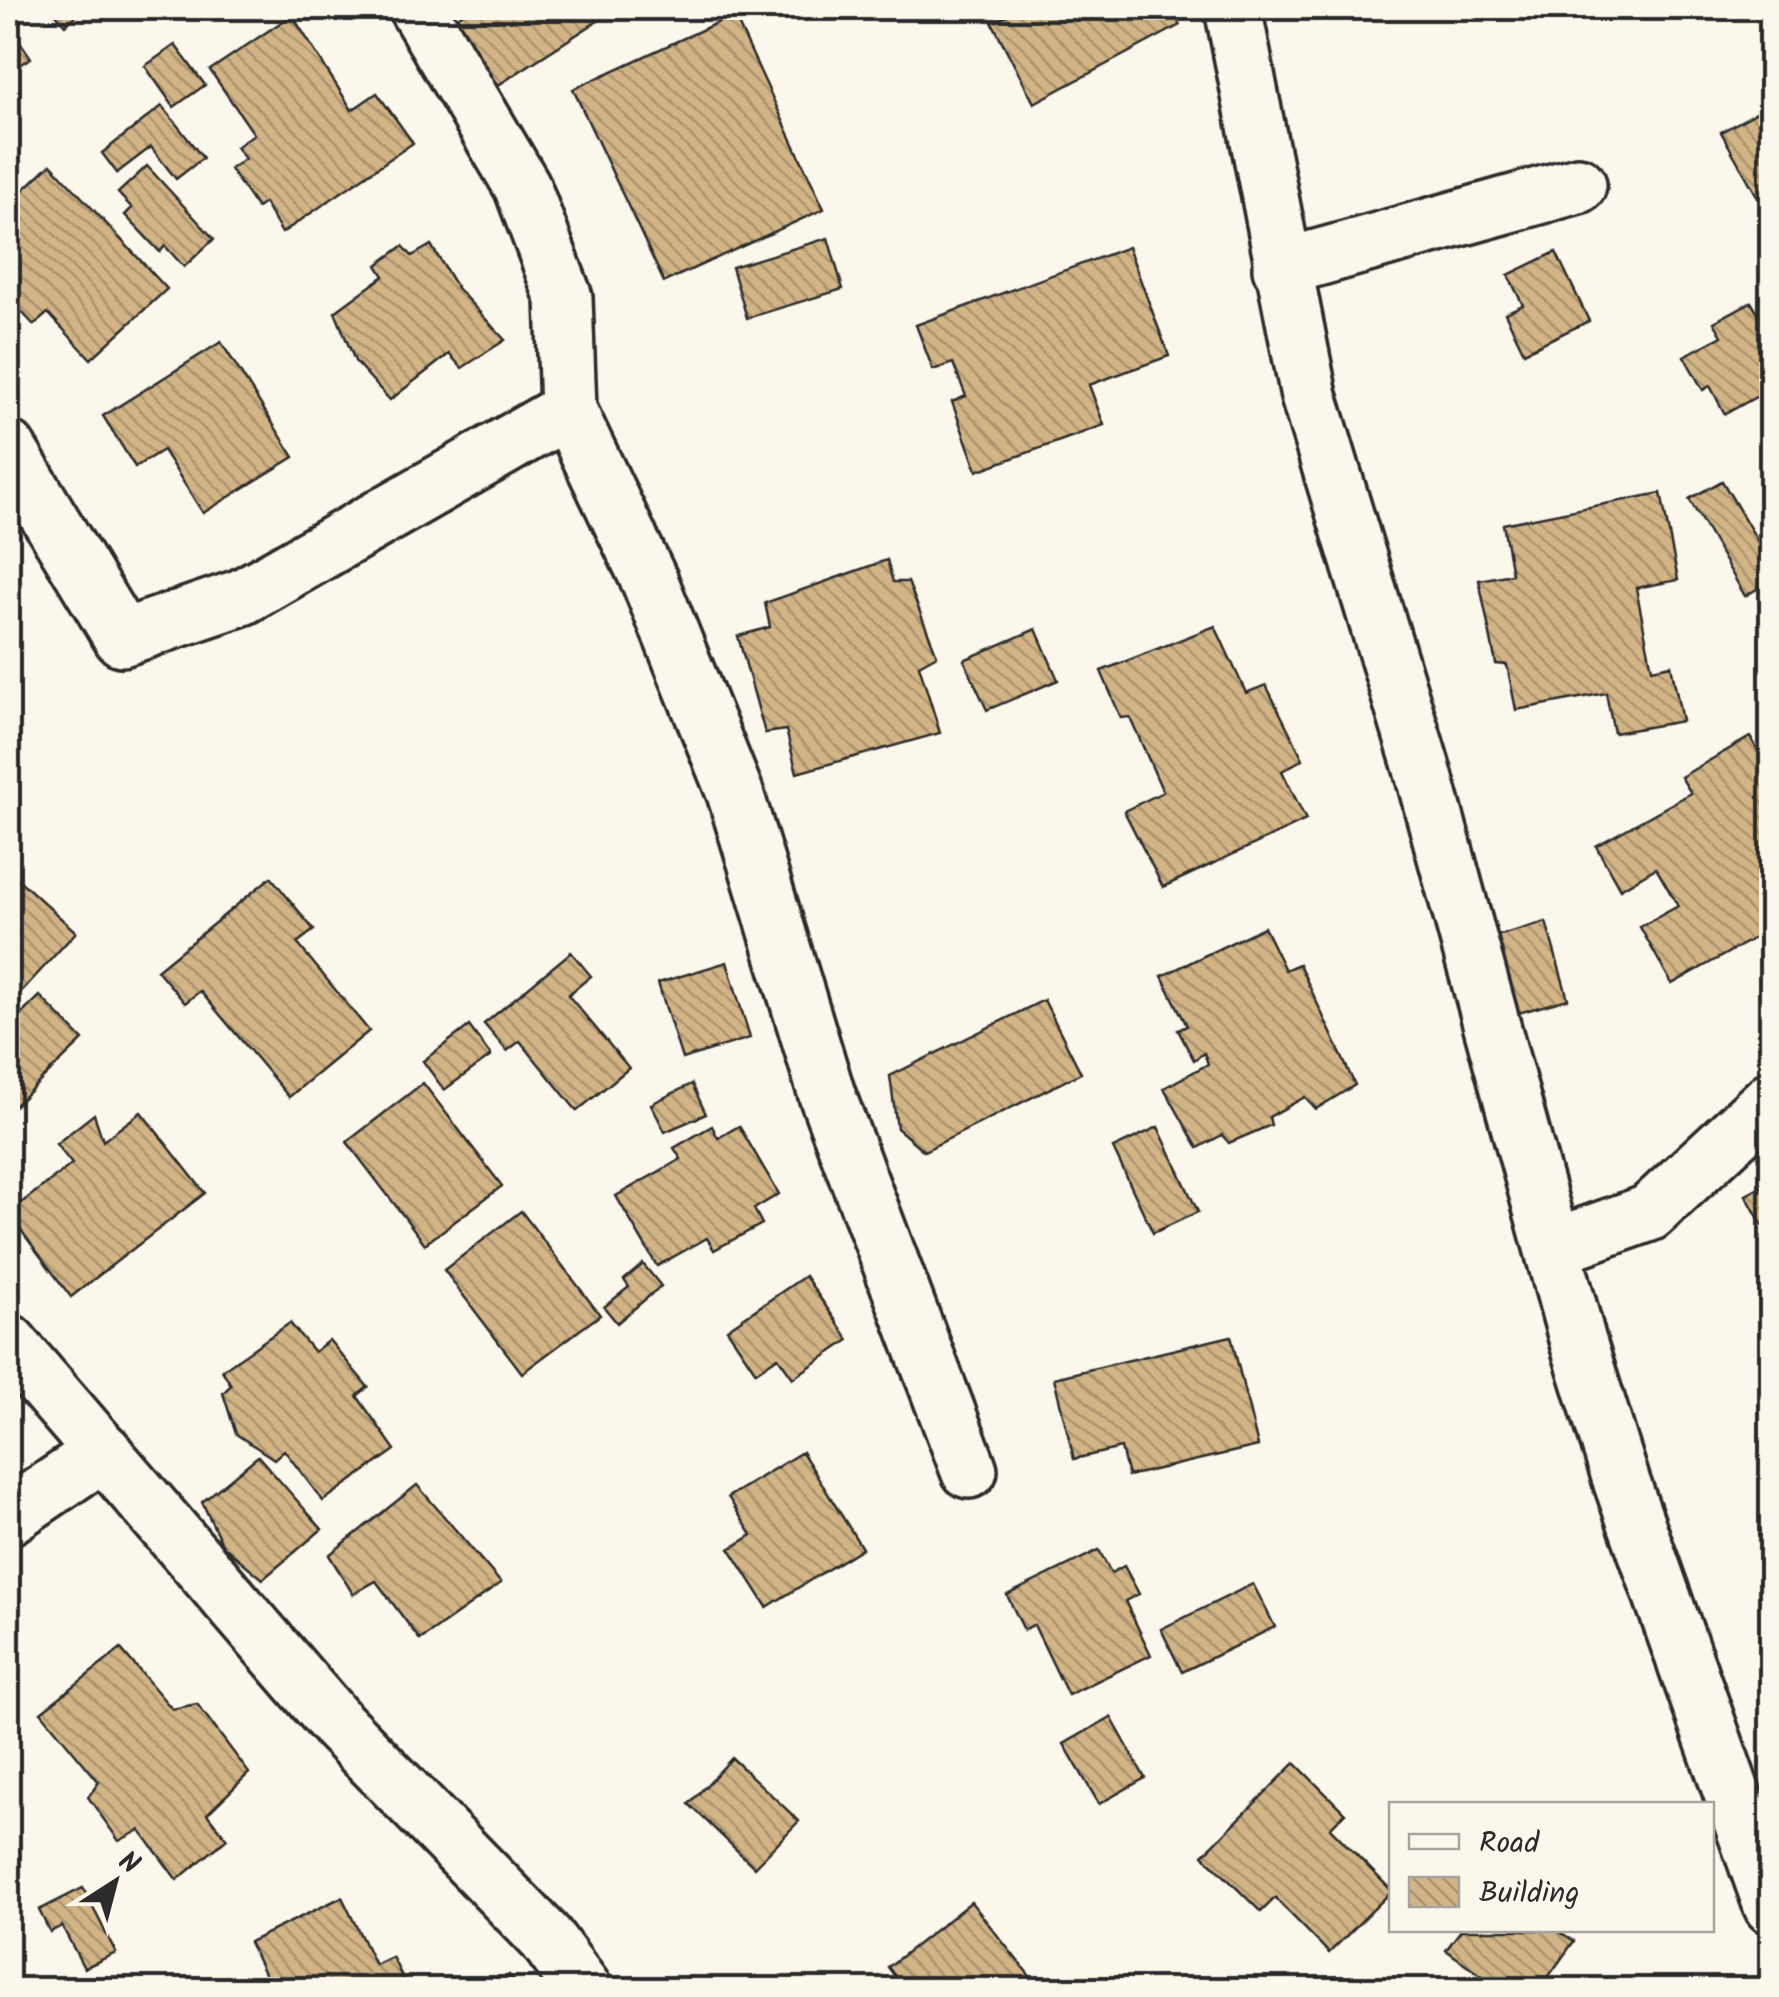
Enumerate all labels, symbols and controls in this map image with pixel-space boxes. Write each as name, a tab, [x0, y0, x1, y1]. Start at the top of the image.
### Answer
legend	[1389, 1802, 1714, 1932]
text: Road	[1479, 1820, 1540, 1868]
north arrow	[65, 1832, 165, 1932]
text: N	[108, 1840, 149, 1887]
text: Building	[1479, 1870, 1579, 1918]

